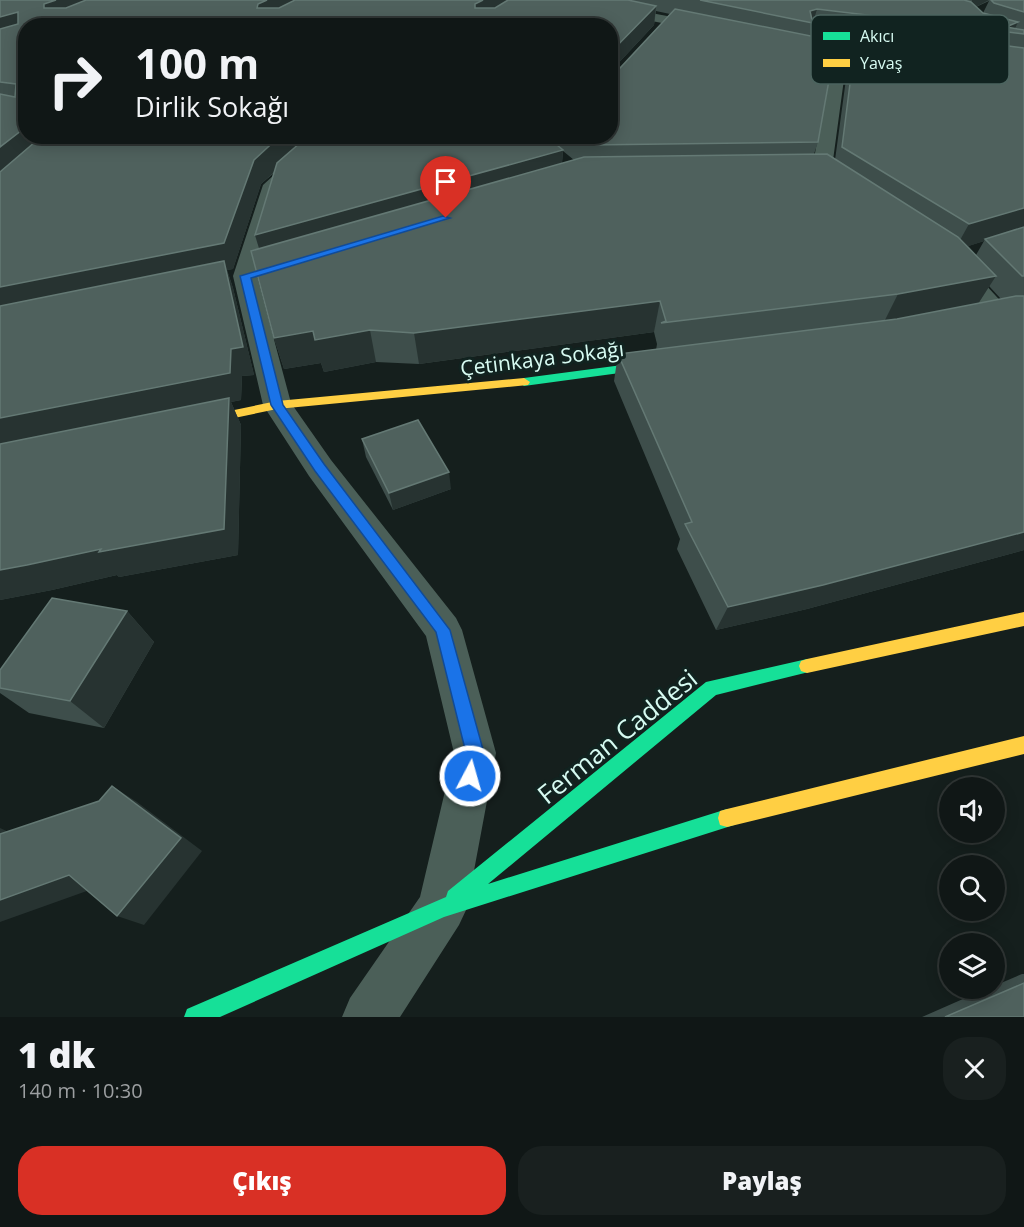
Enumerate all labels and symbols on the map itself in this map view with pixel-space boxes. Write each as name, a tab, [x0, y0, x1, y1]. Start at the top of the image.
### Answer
legend	[811, 15, 1009, 84]
text: Akıcı	[860, 25, 894, 47]
text: Yavaş	[860, 52, 902, 74]
pin	[420, 156, 471, 218]
street label: Çetinkaya Sokağı	[459, 334, 625, 382]
street label: Ferman Caddesi	[529, 660, 705, 812]
position arrow	[438, 744, 502, 808]

